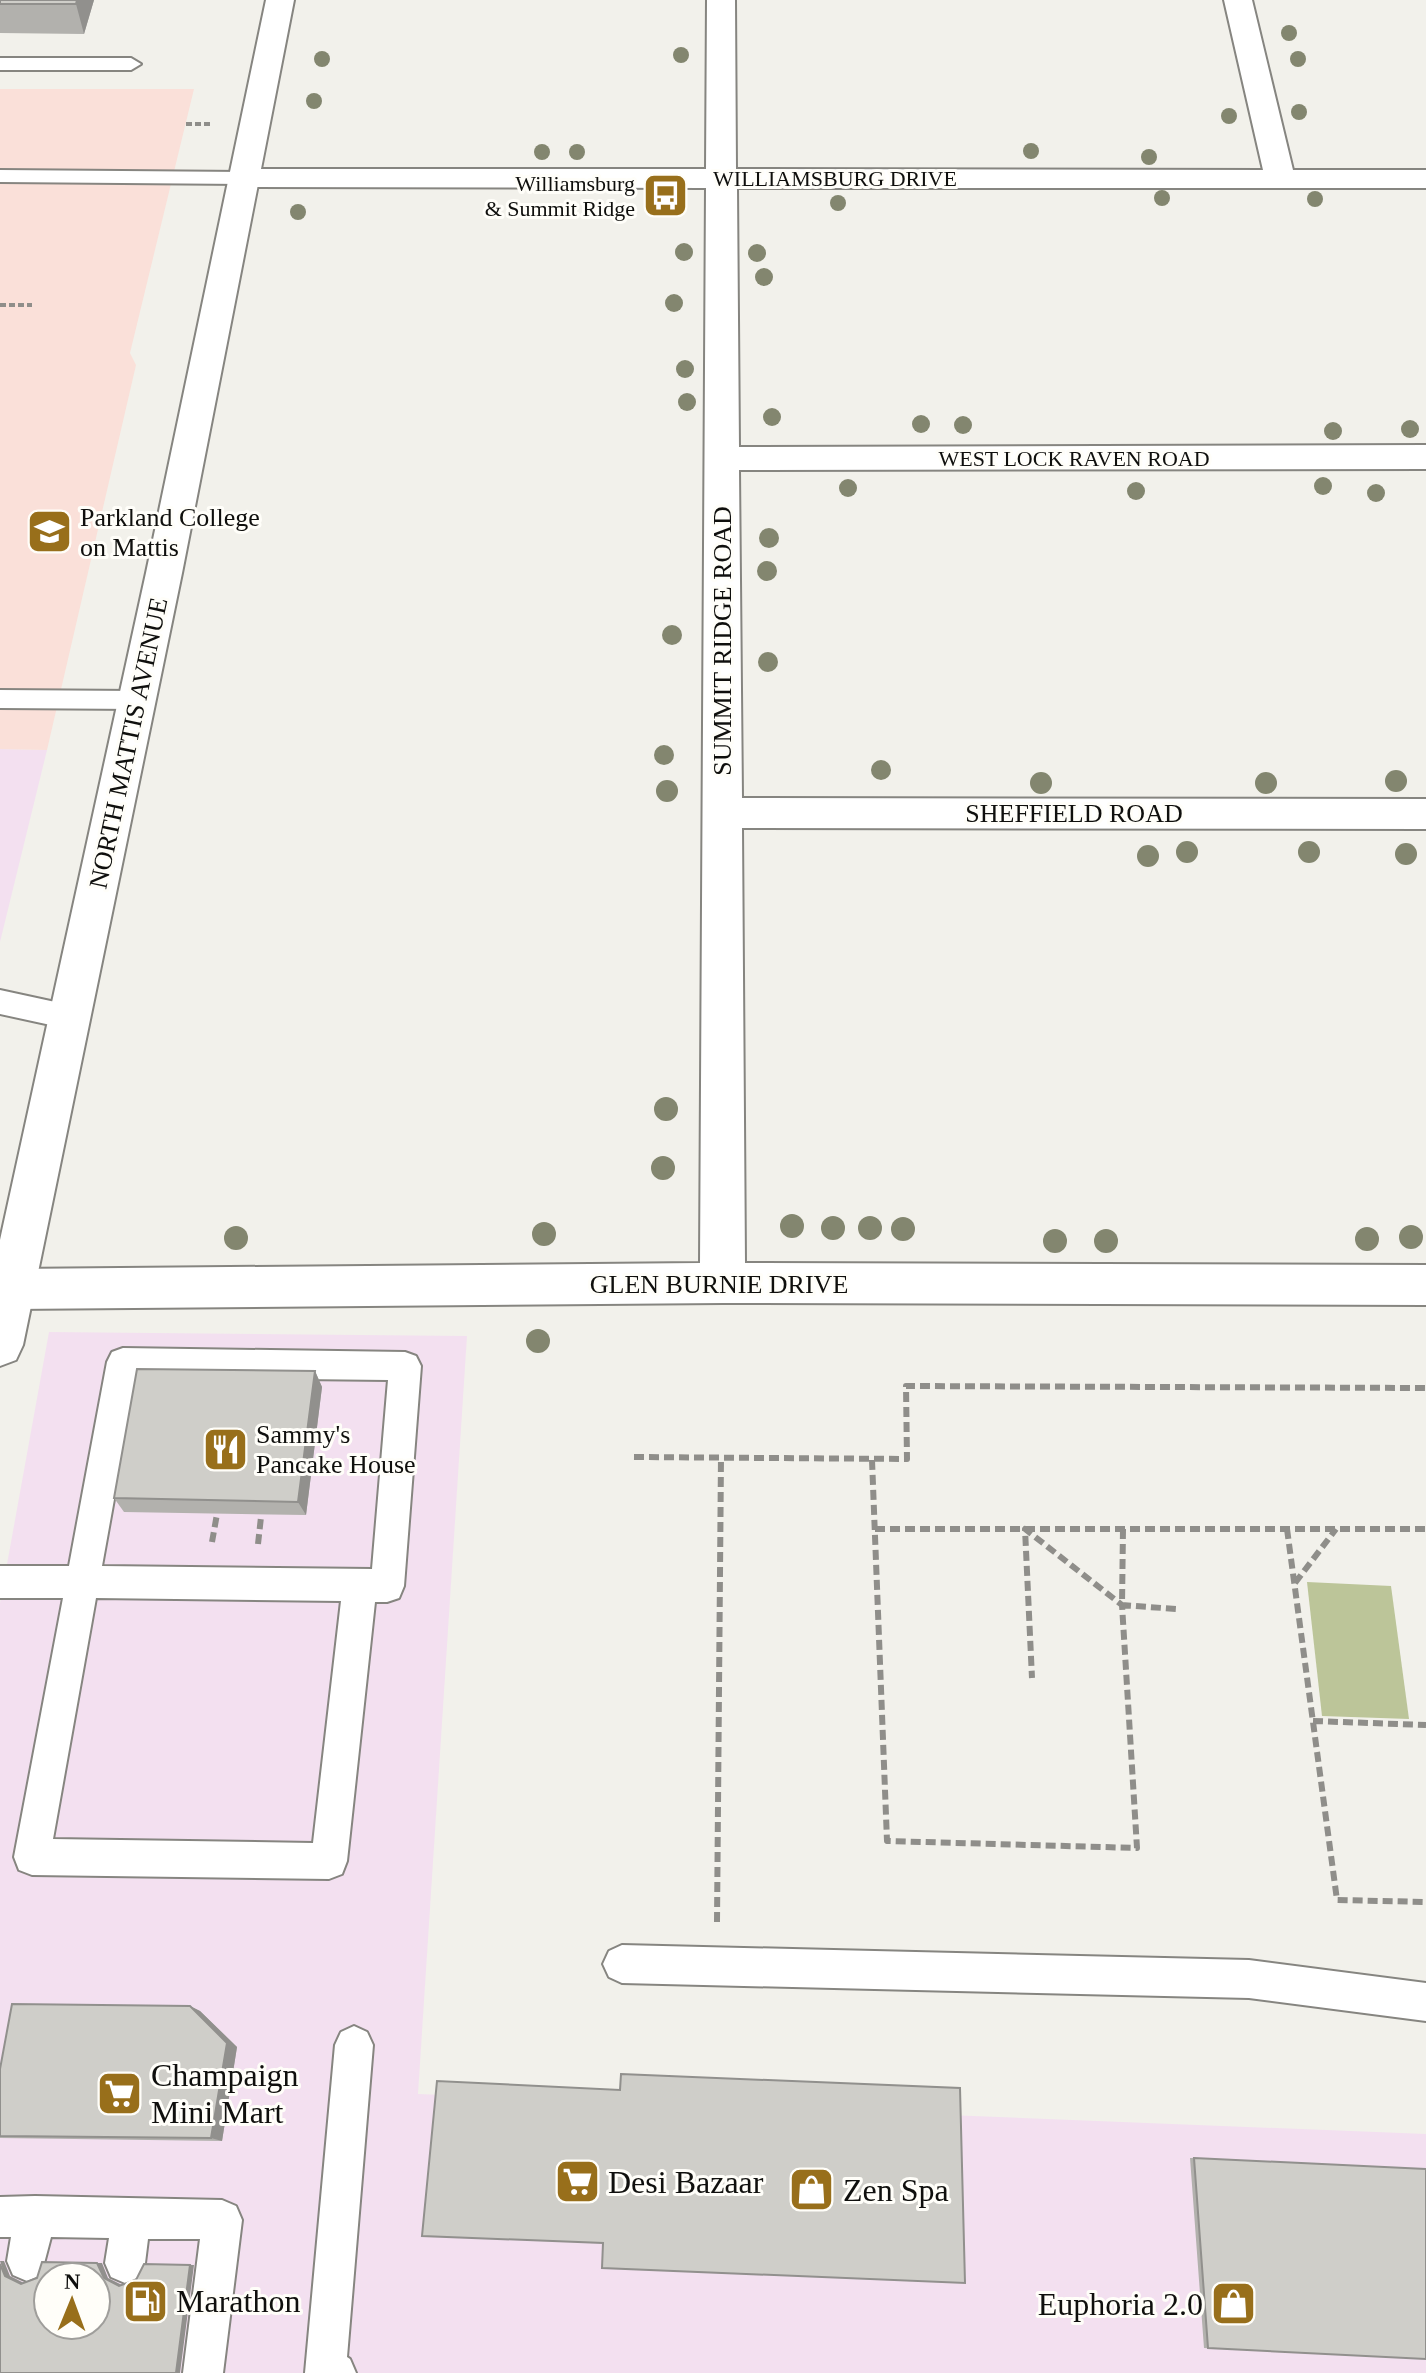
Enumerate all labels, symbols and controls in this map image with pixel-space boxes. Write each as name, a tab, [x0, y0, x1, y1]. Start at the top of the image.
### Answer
street label: WILLIAMSBURG DRIVE	[713, 166, 957, 191]
place label: Williamsburg & Summit Ridge	[485, 171, 635, 221]
bus stop icon: Williamsburg & Summit Ridge	[642, 172, 690, 220]
street label: WEST LOCK RAVEN ROAD	[938, 446, 1210, 471]
place label: Parkland College on Mattis	[80, 503, 260, 562]
street label: SUMMIT RIDGE ROAD	[708, 506, 737, 776]
school or university icon: Parkland College on Mattis	[25, 508, 73, 556]
street label: NORTH MATTIS AVENUE	[83, 595, 174, 891]
street label: SHEFFIELD ROAD	[965, 799, 1183, 828]
street label: GLEN BURNIE DRIVE	[590, 1270, 848, 1299]
place label: Sammy's Pancake House	[256, 1420, 416, 1479]
restaurant icon: Sammy's Pancake House	[201, 1425, 249, 1473]
place label: Champaign Mini Mart	[151, 2057, 299, 2130]
supermarket icon: Champaign Mini Mart	[96, 2069, 144, 2117]
supermarket icon: Desi Bazaar	[553, 2158, 601, 2206]
place label: Desi Bazaar	[608, 2164, 764, 2200]
shop icon: Zen Spa	[788, 2166, 836, 2214]
place label: Zen Spa	[843, 2172, 949, 2208]
north arrow	[32, 2261, 112, 2341]
text: N	[64, 2269, 81, 2294]
fuel station icon: Marathon	[121, 2277, 169, 2325]
shop icon: Euphoria 2.0	[1210, 2280, 1258, 2328]
place label: Marathon	[176, 2283, 300, 2319]
place label: Euphoria 2.0	[1038, 2286, 1203, 2322]

